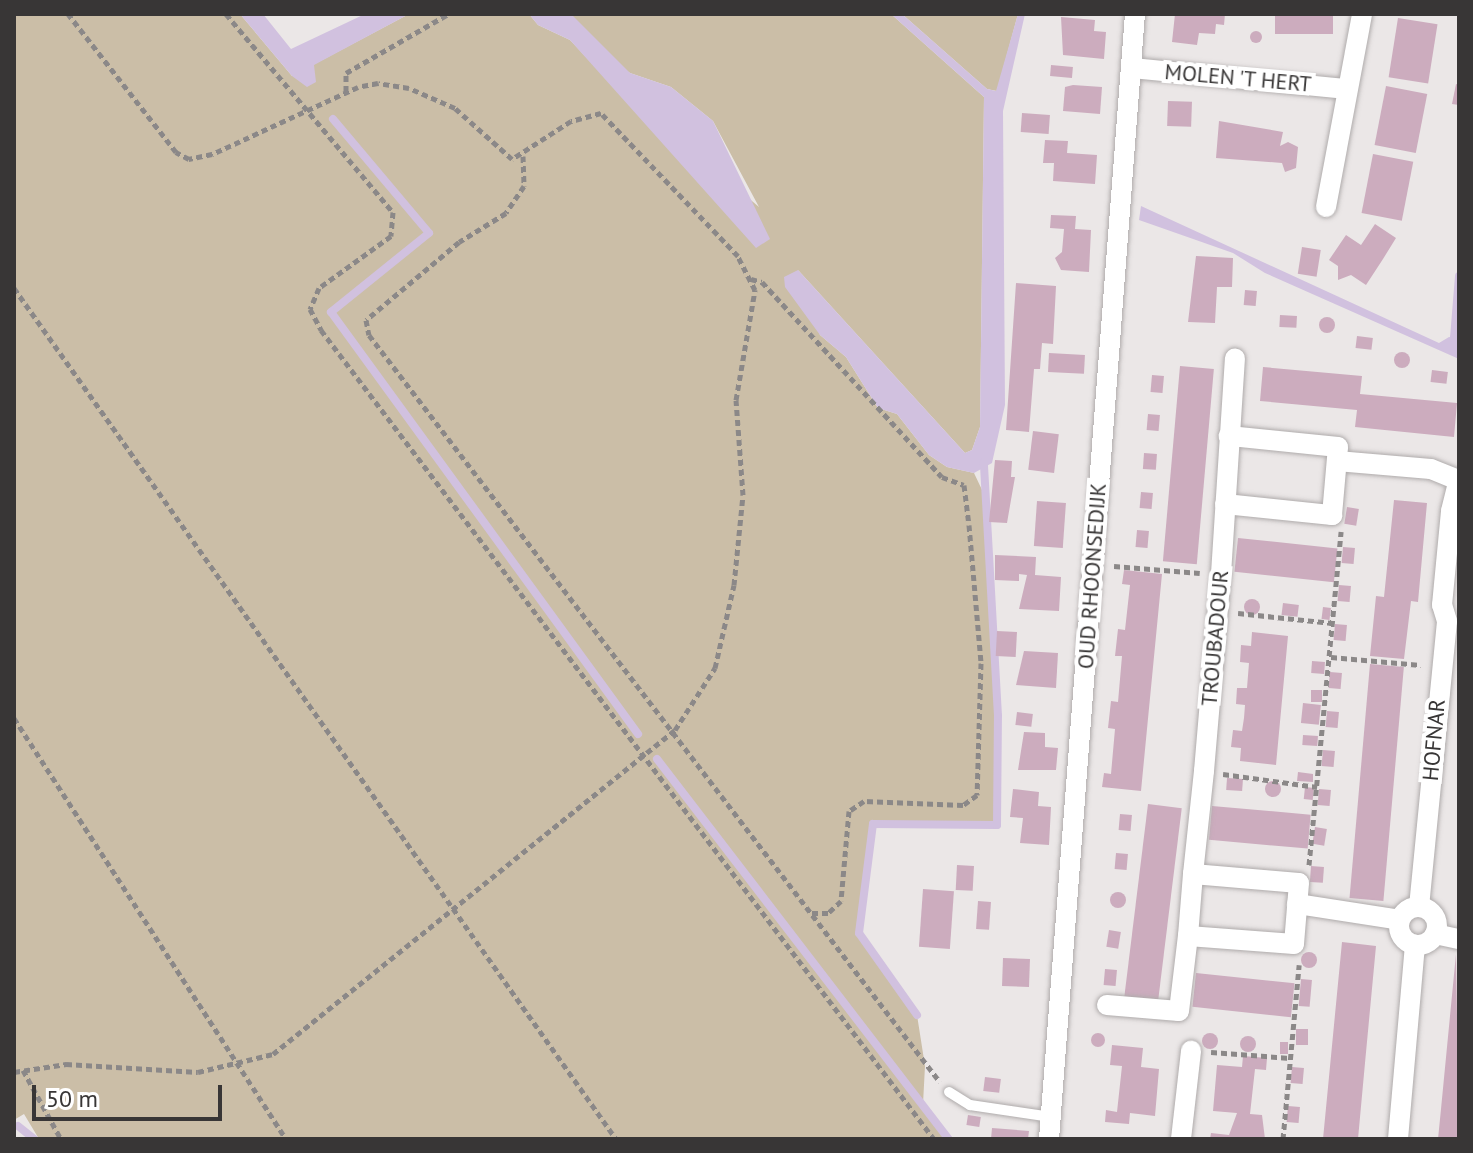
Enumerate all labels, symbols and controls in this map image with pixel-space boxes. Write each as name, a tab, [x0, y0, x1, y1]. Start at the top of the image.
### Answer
street label: MOLEN 'T HERT	[1162, 58, 1314, 98]
street label: OUD RHOONSEDIJK	[1072, 482, 1112, 670]
street label: TROUBADOUR	[1196, 569, 1234, 707]
street label: HOFNAR	[1417, 698, 1451, 782]
scale bar	[36, 1069, 226, 1119]
text: 50 m	[46, 1083, 98, 1114]

